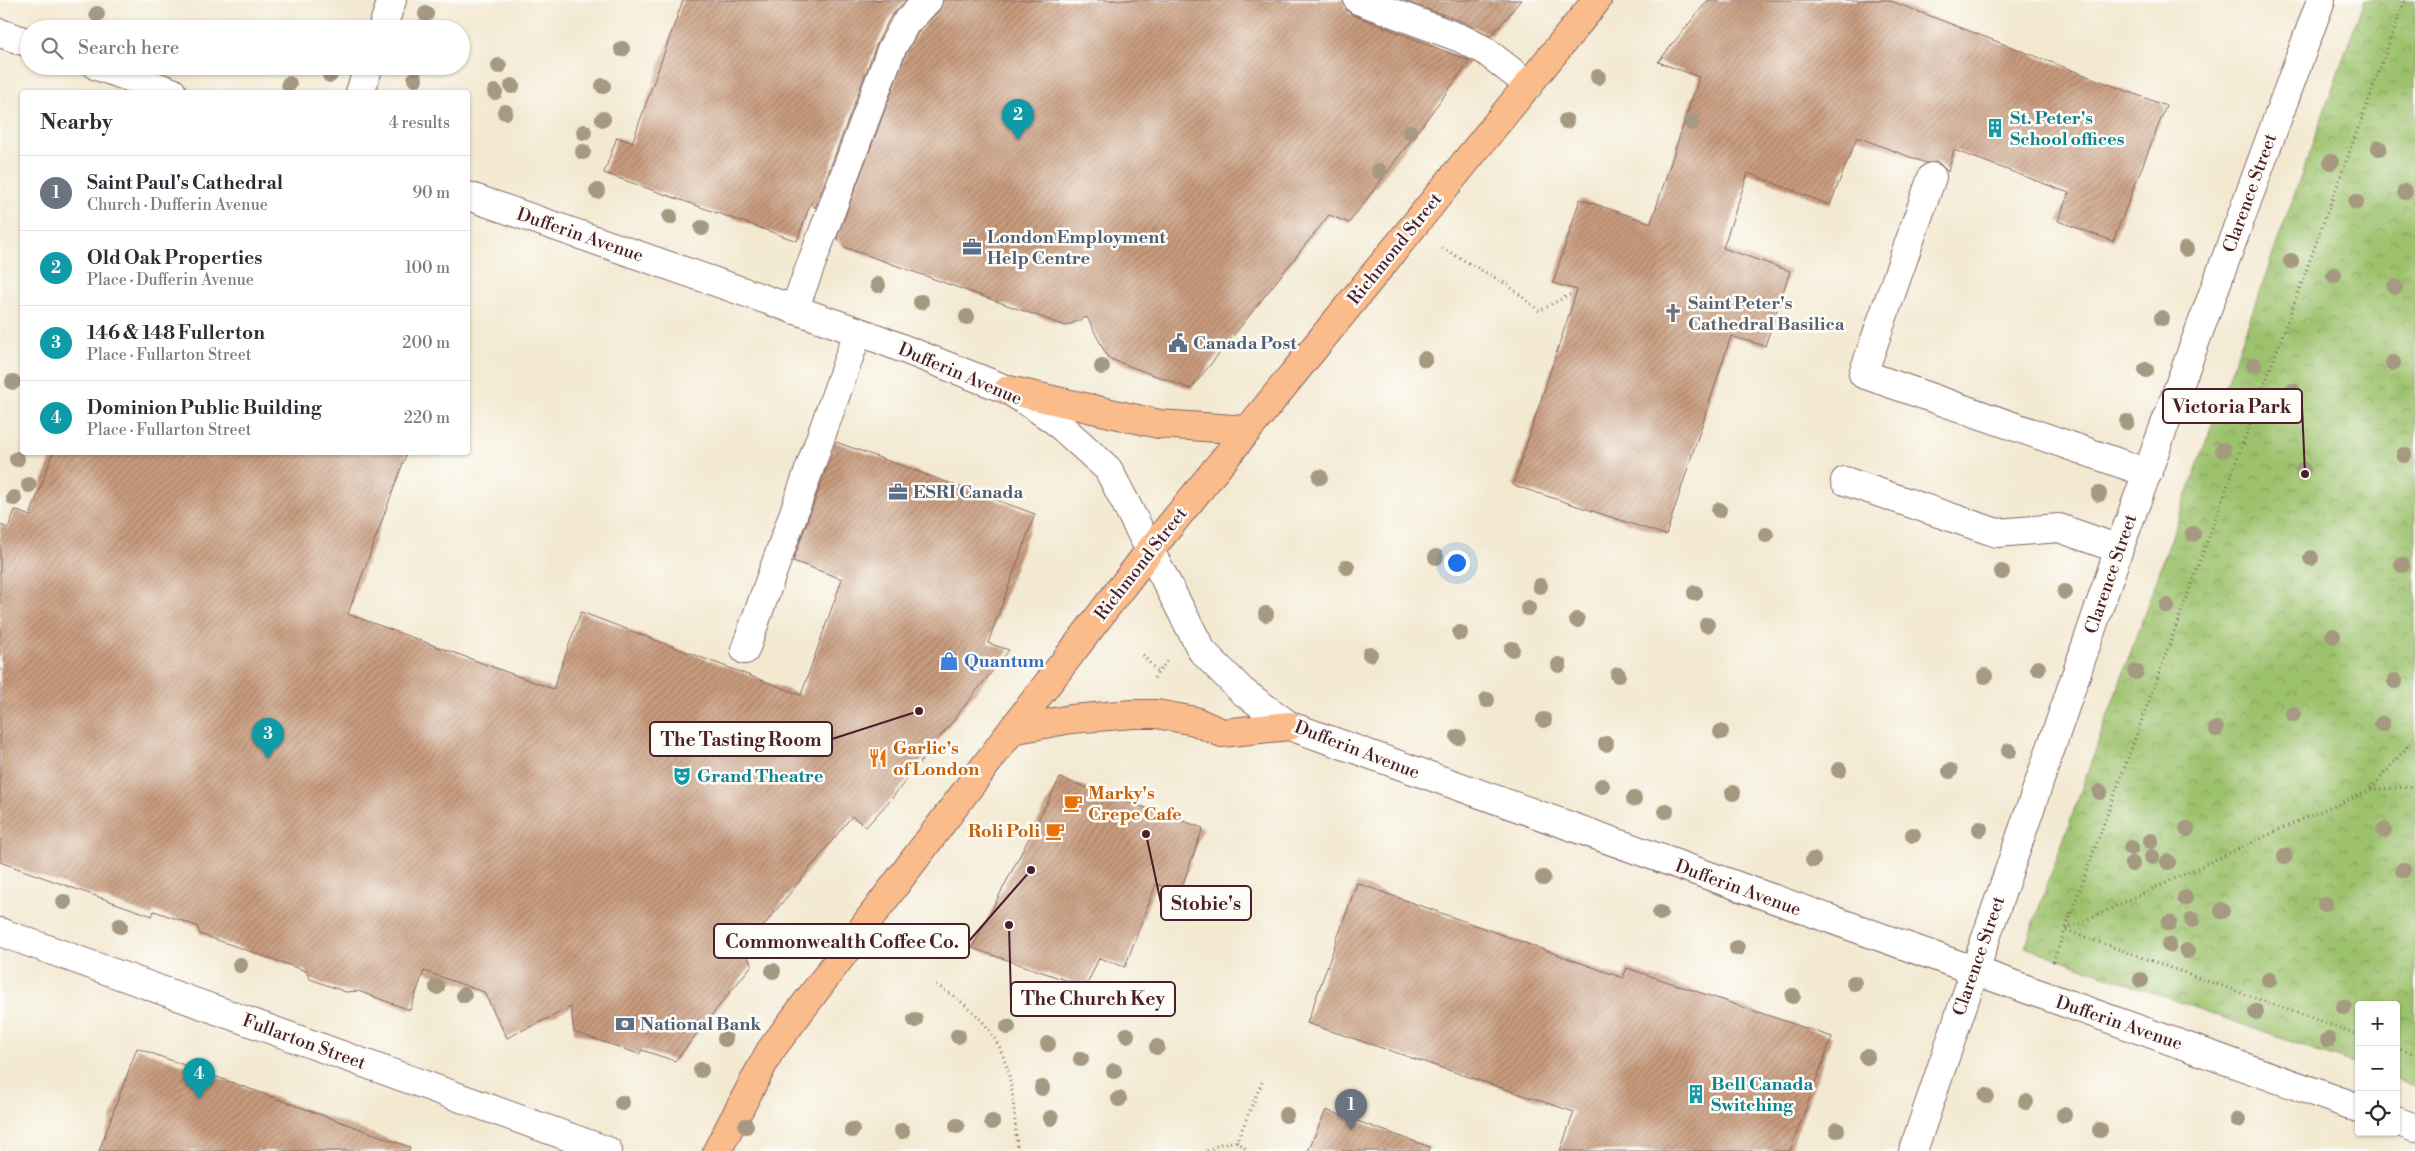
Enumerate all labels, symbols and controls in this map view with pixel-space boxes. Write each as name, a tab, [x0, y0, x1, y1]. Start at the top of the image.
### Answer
search box	[20, 20, 470, 75]
icon: search	[38, 34, 66, 62]
text: Search here	[78, 36, 179, 60]
pin: 2	[1002, 99, 1034, 140]
place label: St. Peter's School offices	[2010, 107, 2125, 151]
text: Nearby	[40, 110, 113, 136]
text: 4 results	[389, 113, 450, 133]
building icon: St. Peter's School offices	[1984, 117, 2006, 139]
street label: Clarence Street	[2218, 130, 2282, 256]
text: Saint Paul's Cathedral	[87, 171, 283, 195]
text: 1	[52, 183, 60, 203]
text: 90 m	[412, 183, 450, 203]
street label: Richmond Street	[1343, 188, 1448, 310]
text: Church · Dufferin Avenue	[87, 195, 268, 215]
street label: Dufferin Avenue	[514, 203, 646, 267]
place label: London Employment Help Centre	[987, 226, 1166, 270]
office icon: London Employment Help Centre	[961, 236, 983, 258]
text: Old Oak Properties	[87, 246, 262, 270]
text: 2	[51, 258, 61, 278]
text: 100 m	[405, 258, 450, 278]
text: Place · Dufferin Avenue	[87, 270, 254, 290]
place label: Saint Peter's Cathedral Basilica	[1688, 292, 1845, 336]
church icon: Saint Peter's Cathedral Basilica	[1662, 302, 1684, 324]
text: 146 & 148 Fullerton	[87, 321, 265, 345]
public building icon: Canada Post	[1167, 332, 1189, 354]
place label: Canada Post	[1193, 332, 1297, 355]
text: 3	[51, 333, 61, 353]
text: 200 m	[402, 333, 450, 353]
street label: Dufferin Avenue	[895, 338, 1025, 410]
text: Place · Fullarton Street	[87, 345, 251, 365]
callout: Victoria Park	[2163, 389, 2302, 423]
text: Victoria Park	[2171, 395, 2292, 419]
text: Dominion Public Building	[87, 396, 321, 420]
text: 4	[51, 408, 61, 428]
text: 220 m	[404, 408, 450, 428]
text: Place · Fullarton Street	[87, 420, 251, 440]
office icon: ESRI Canada	[887, 481, 909, 503]
place label: ESRI Canada	[913, 481, 1024, 504]
street label: Richmond Street	[1090, 502, 1193, 625]
street label: Clarence Street	[2080, 511, 2142, 637]
your location	[1444, 550, 1470, 576]
shop icon: Quantum	[938, 650, 960, 672]
place label: Quantum	[964, 650, 1045, 673]
street label: Dufferin Avenue	[1291, 716, 1423, 784]
pin: 3	[252, 718, 284, 759]
callout: The Tasting Room	[650, 722, 832, 756]
text: The Tasting Room	[660, 728, 822, 752]
place label: Garlic's of London	[893, 737, 979, 781]
restaurant icon: Garlic's of London	[867, 747, 889, 769]
theatre icon: Grand Theatre	[671, 765, 693, 787]
place label: Grand Theatre	[697, 765, 824, 788]
place label: Marky's Crepe Cafe	[1088, 782, 1182, 826]
cafe icon: Marky's Crepe Cafe	[1062, 792, 1084, 814]
place label: Roli Poli	[968, 820, 1040, 843]
cafe icon: Roli Poli	[1044, 820, 1066, 842]
street label: Dufferin Avenue	[1672, 855, 1804, 921]
callout: Stobie's	[1161, 886, 1251, 920]
text: Stobie's	[1171, 892, 1241, 916]
street label: Clarence Street	[1948, 893, 2010, 1019]
callout: Commonwealth Coffee Co.	[714, 924, 969, 958]
text: Commonwealth Coffee Co.	[725, 930, 959, 954]
callout: The Church Key	[1011, 982, 1175, 1016]
text: The Church Key	[1021, 987, 1166, 1011]
street label: Dufferin Avenue	[2053, 991, 2185, 1055]
map controls	[2355, 1001, 2400, 1136]
button: +	[2355, 1001, 2400, 1046]
street label: Fullarton Street	[239, 1009, 369, 1075]
bank icon: National Bank	[614, 1013, 636, 1035]
place label: National Bank	[640, 1013, 762, 1036]
button: −	[2355, 1046, 2400, 1091]
pin: 4	[183, 1058, 215, 1099]
place label: Bell Canada Switching	[1711, 1073, 1814, 1117]
building icon: Bell Canada Switching	[1685, 1083, 1707, 1105]
pin: 1	[1335, 1089, 1367, 1130]
button: locate	[2355, 1091, 2400, 1136]

